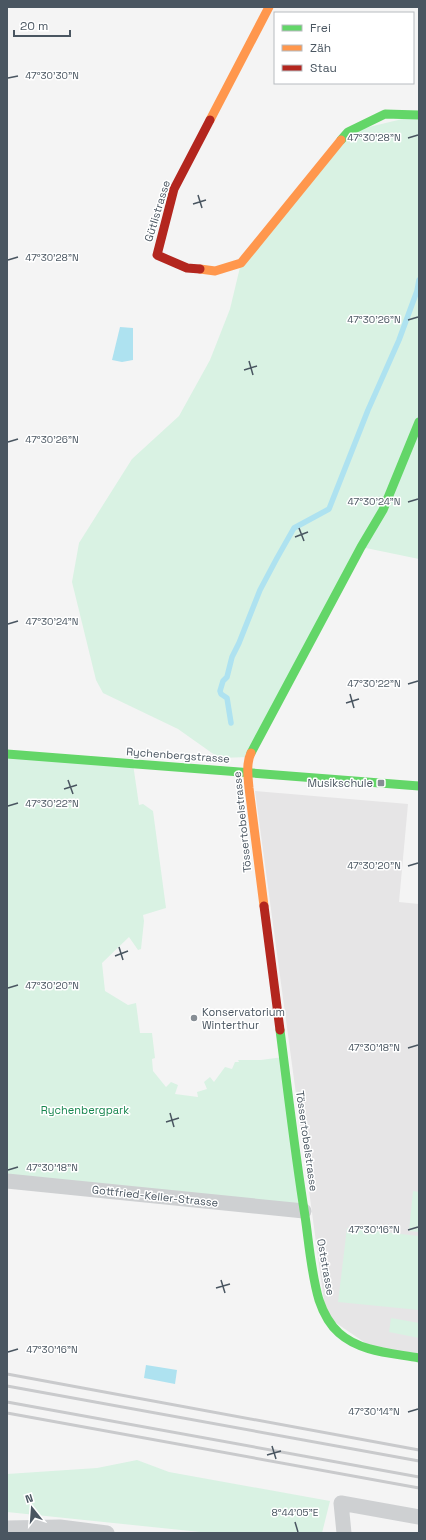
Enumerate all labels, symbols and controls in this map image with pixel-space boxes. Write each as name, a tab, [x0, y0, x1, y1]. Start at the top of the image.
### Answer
scale bar	[14, 12, 70, 38]
legend	[274, 12, 414, 84]
text: 20 m	[20, 18, 48, 34]
text: Frei	[310, 20, 331, 36]
text: Zäh	[310, 40, 331, 56]
text: Stau	[310, 60, 337, 76]
text: 47°30'30"N	[25, 69, 79, 82]
text: 47°30'28"N	[347, 131, 401, 144]
street label: Gütlistrasse	[141, 179, 173, 243]
text: 47°30'28"N	[25, 251, 79, 264]
text: 47°30'26"N	[347, 313, 401, 326]
text: 47°30'26"N	[25, 433, 79, 446]
text: 47°30'24"N	[348, 495, 400, 508]
text: 47°30'24"N	[26, 615, 78, 628]
text: 47°30'22"N	[347, 677, 401, 690]
street label: Rychenbergstrasse	[126, 744, 230, 766]
street label: Tössertobelstrasse	[230, 771, 254, 873]
place label: Musikschule	[308, 776, 373, 790]
marker: Musikschule	[376, 778, 386, 788]
text: 47°30'22"N	[25, 797, 79, 810]
text: 47°30'20"N	[347, 859, 401, 872]
text: 47°30'20"N	[25, 979, 79, 992]
place label: Konservatorium Winterthur	[202, 1005, 285, 1032]
marker: Konservatorium Winterthur	[189, 1013, 199, 1023]
text: 47°30'18"N	[348, 1041, 400, 1054]
street label: Tössertobelstrasse	[293, 1090, 321, 1192]
park label: Rychenbergpark	[41, 1103, 129, 1117]
text: 47°30'18"N	[26, 1161, 78, 1174]
street label: Gottfried-Keller-Strasse	[91, 1182, 219, 1210]
text: 47°30'16"N	[348, 1223, 400, 1236]
street label: Oststrasse	[314, 1238, 338, 1296]
text: 47°30'16"N	[26, 1343, 78, 1356]
text: 47°30'14"N	[348, 1405, 400, 1418]
north arrow	[12, 1488, 52, 1528]
text: N	[24, 1491, 35, 1506]
text: 8°44'05"E	[272, 1506, 319, 1519]

